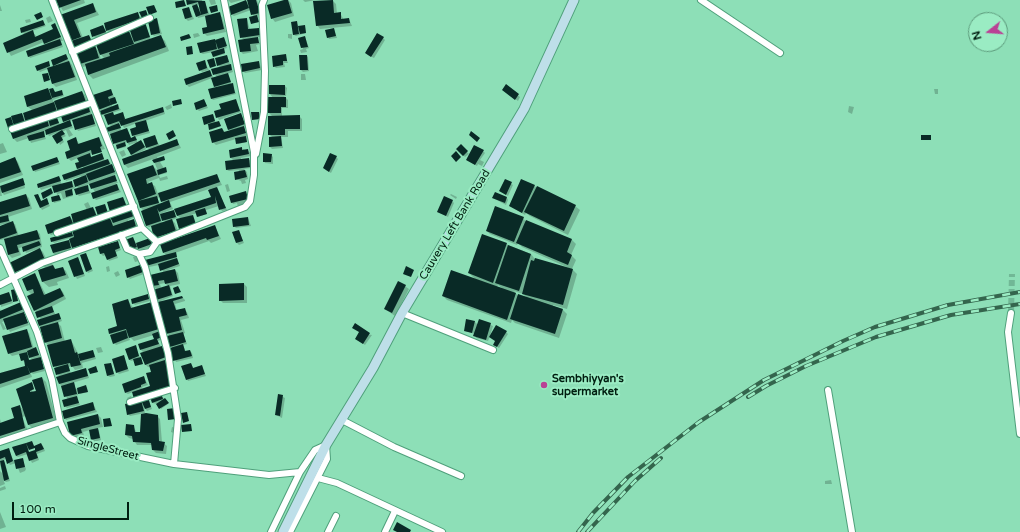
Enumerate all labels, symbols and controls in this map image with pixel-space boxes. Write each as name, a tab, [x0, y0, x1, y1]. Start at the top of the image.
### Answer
north arrow	[968, 12, 1008, 52]
text: N	[969, 29, 985, 41]
street label: Cauvery Left Bank Road	[417, 168, 493, 282]
place label: Sembhiyyan's supermarket	[552, 372, 624, 398]
marker: Sembhiyyan's supermarket	[539, 380, 549, 390]
street label: SingleStreet	[76, 434, 140, 464]
scale bar	[14, 494, 131, 520]
text: 100 m	[19, 502, 56, 516]

